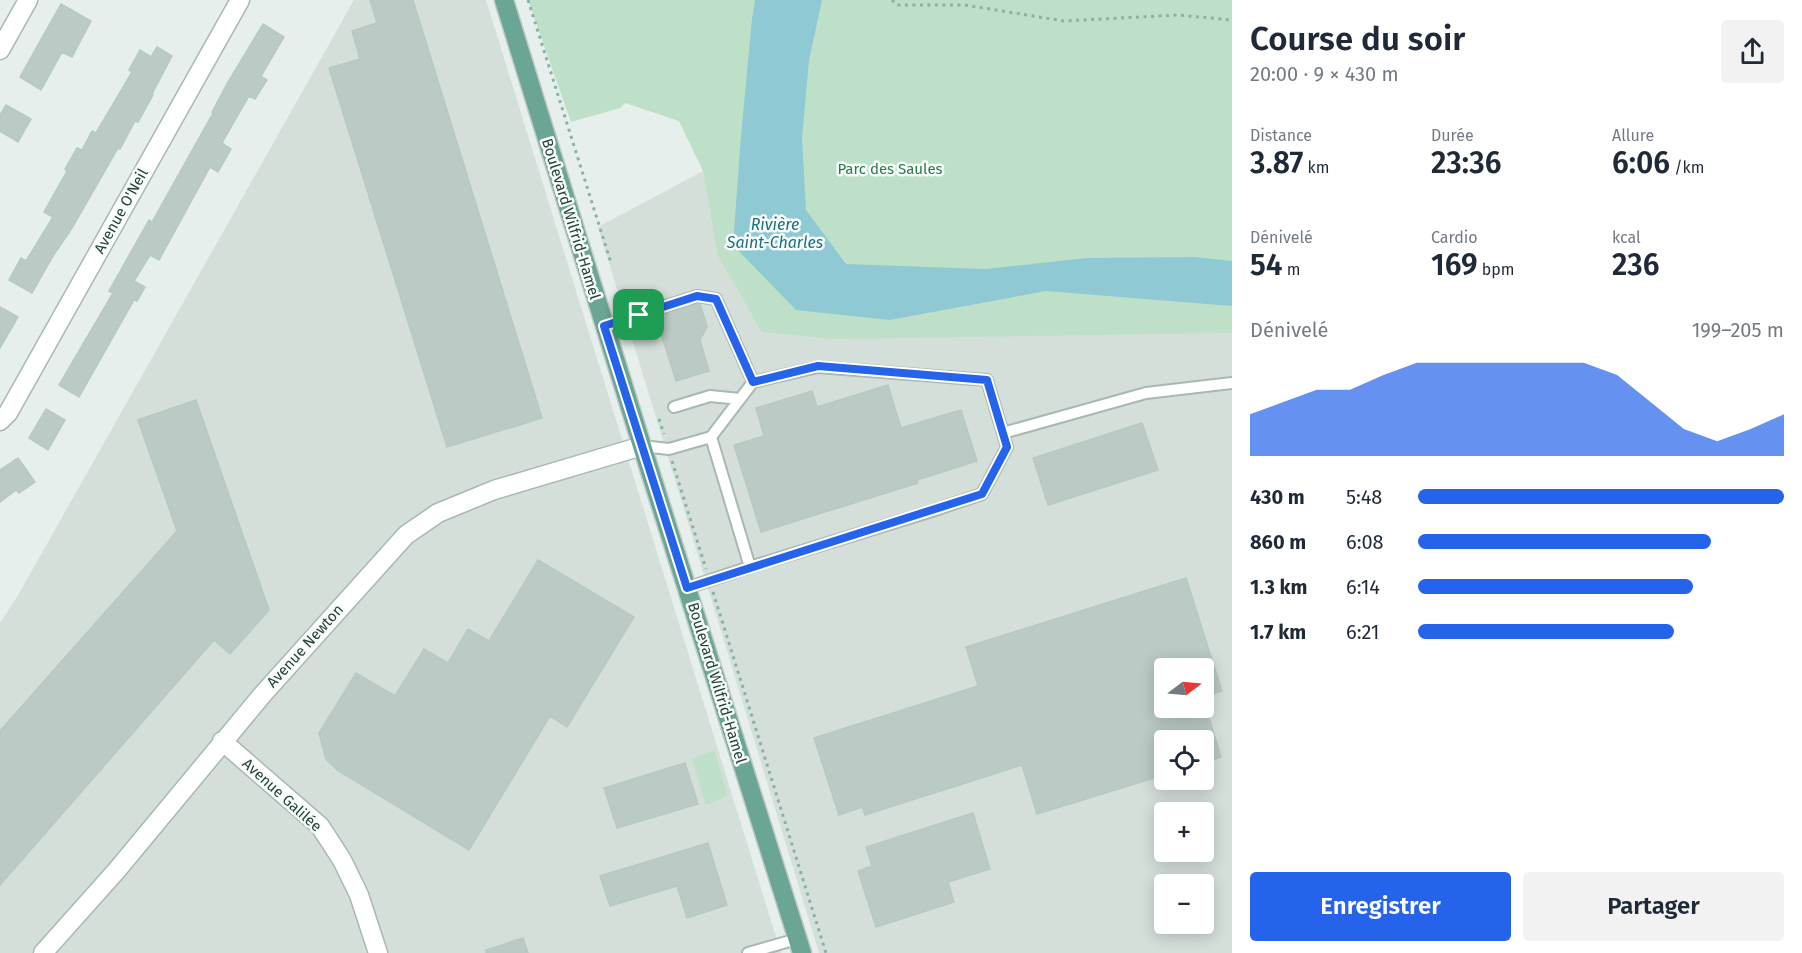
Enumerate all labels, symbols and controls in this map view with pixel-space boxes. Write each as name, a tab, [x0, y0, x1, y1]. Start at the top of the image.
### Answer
text: Course du soir	[1250, 19, 1465, 59]
button: share	[1721, 20, 1784, 83]
text: 20:00 · 9 × 430 m	[1250, 62, 1399, 86]
text: Distance	[1250, 126, 1312, 145]
text: Durée	[1431, 126, 1474, 145]
text: Allure	[1612, 126, 1654, 145]
street label: Boulevard Wilfrid-Hamel	[538, 136, 604, 302]
text: 3.87	[1250, 145, 1303, 181]
text: 23:36	[1431, 145, 1501, 181]
text: 6:06	[1612, 145, 1670, 181]
text: km	[1303, 158, 1329, 177]
text: /km	[1670, 158, 1704, 177]
park label: Parc des Saules	[837, 160, 943, 178]
street label: Avenue O'Neil	[90, 165, 152, 257]
water label: Rivière Saint-Charles	[726, 215, 823, 252]
text: Dénivelé	[1250, 228, 1313, 247]
text: Cardio	[1431, 228, 1478, 247]
text: kcal	[1612, 228, 1641, 247]
text: 54	[1250, 247, 1283, 283]
text: 169	[1431, 247, 1477, 283]
text: 236	[1612, 247, 1659, 283]
text: m	[1283, 260, 1300, 279]
text: bpm	[1477, 260, 1514, 279]
pin	[613, 289, 664, 340]
icon: arrive	[622, 298, 655, 331]
text: Dénivelé	[1250, 318, 1328, 342]
text: 199–205 m	[1692, 318, 1784, 342]
text: 430 m	[1250, 485, 1305, 509]
text: 5:48	[1346, 485, 1382, 509]
text: 860 m	[1250, 530, 1306, 554]
text: 6:08	[1346, 530, 1384, 554]
text: 1.3 km	[1250, 575, 1307, 599]
text: 6:14	[1346, 575, 1380, 599]
street label: Boulevard Wilfrid-Hamel	[684, 600, 750, 766]
street label: Avenue Newton	[263, 601, 347, 691]
text: 1.7 km	[1250, 620, 1306, 644]
text: 6:21	[1346, 620, 1380, 644]
north arrow	[1154, 658, 1214, 718]
map controls	[1154, 658, 1214, 934]
button: locate	[1154, 730, 1214, 790]
street label: Avenue Galilée	[239, 755, 325, 835]
button: +	[1154, 802, 1214, 862]
button: Enregistrer	[1250, 872, 1511, 941]
button: Partager	[1523, 872, 1784, 941]
button: −	[1154, 874, 1214, 934]

